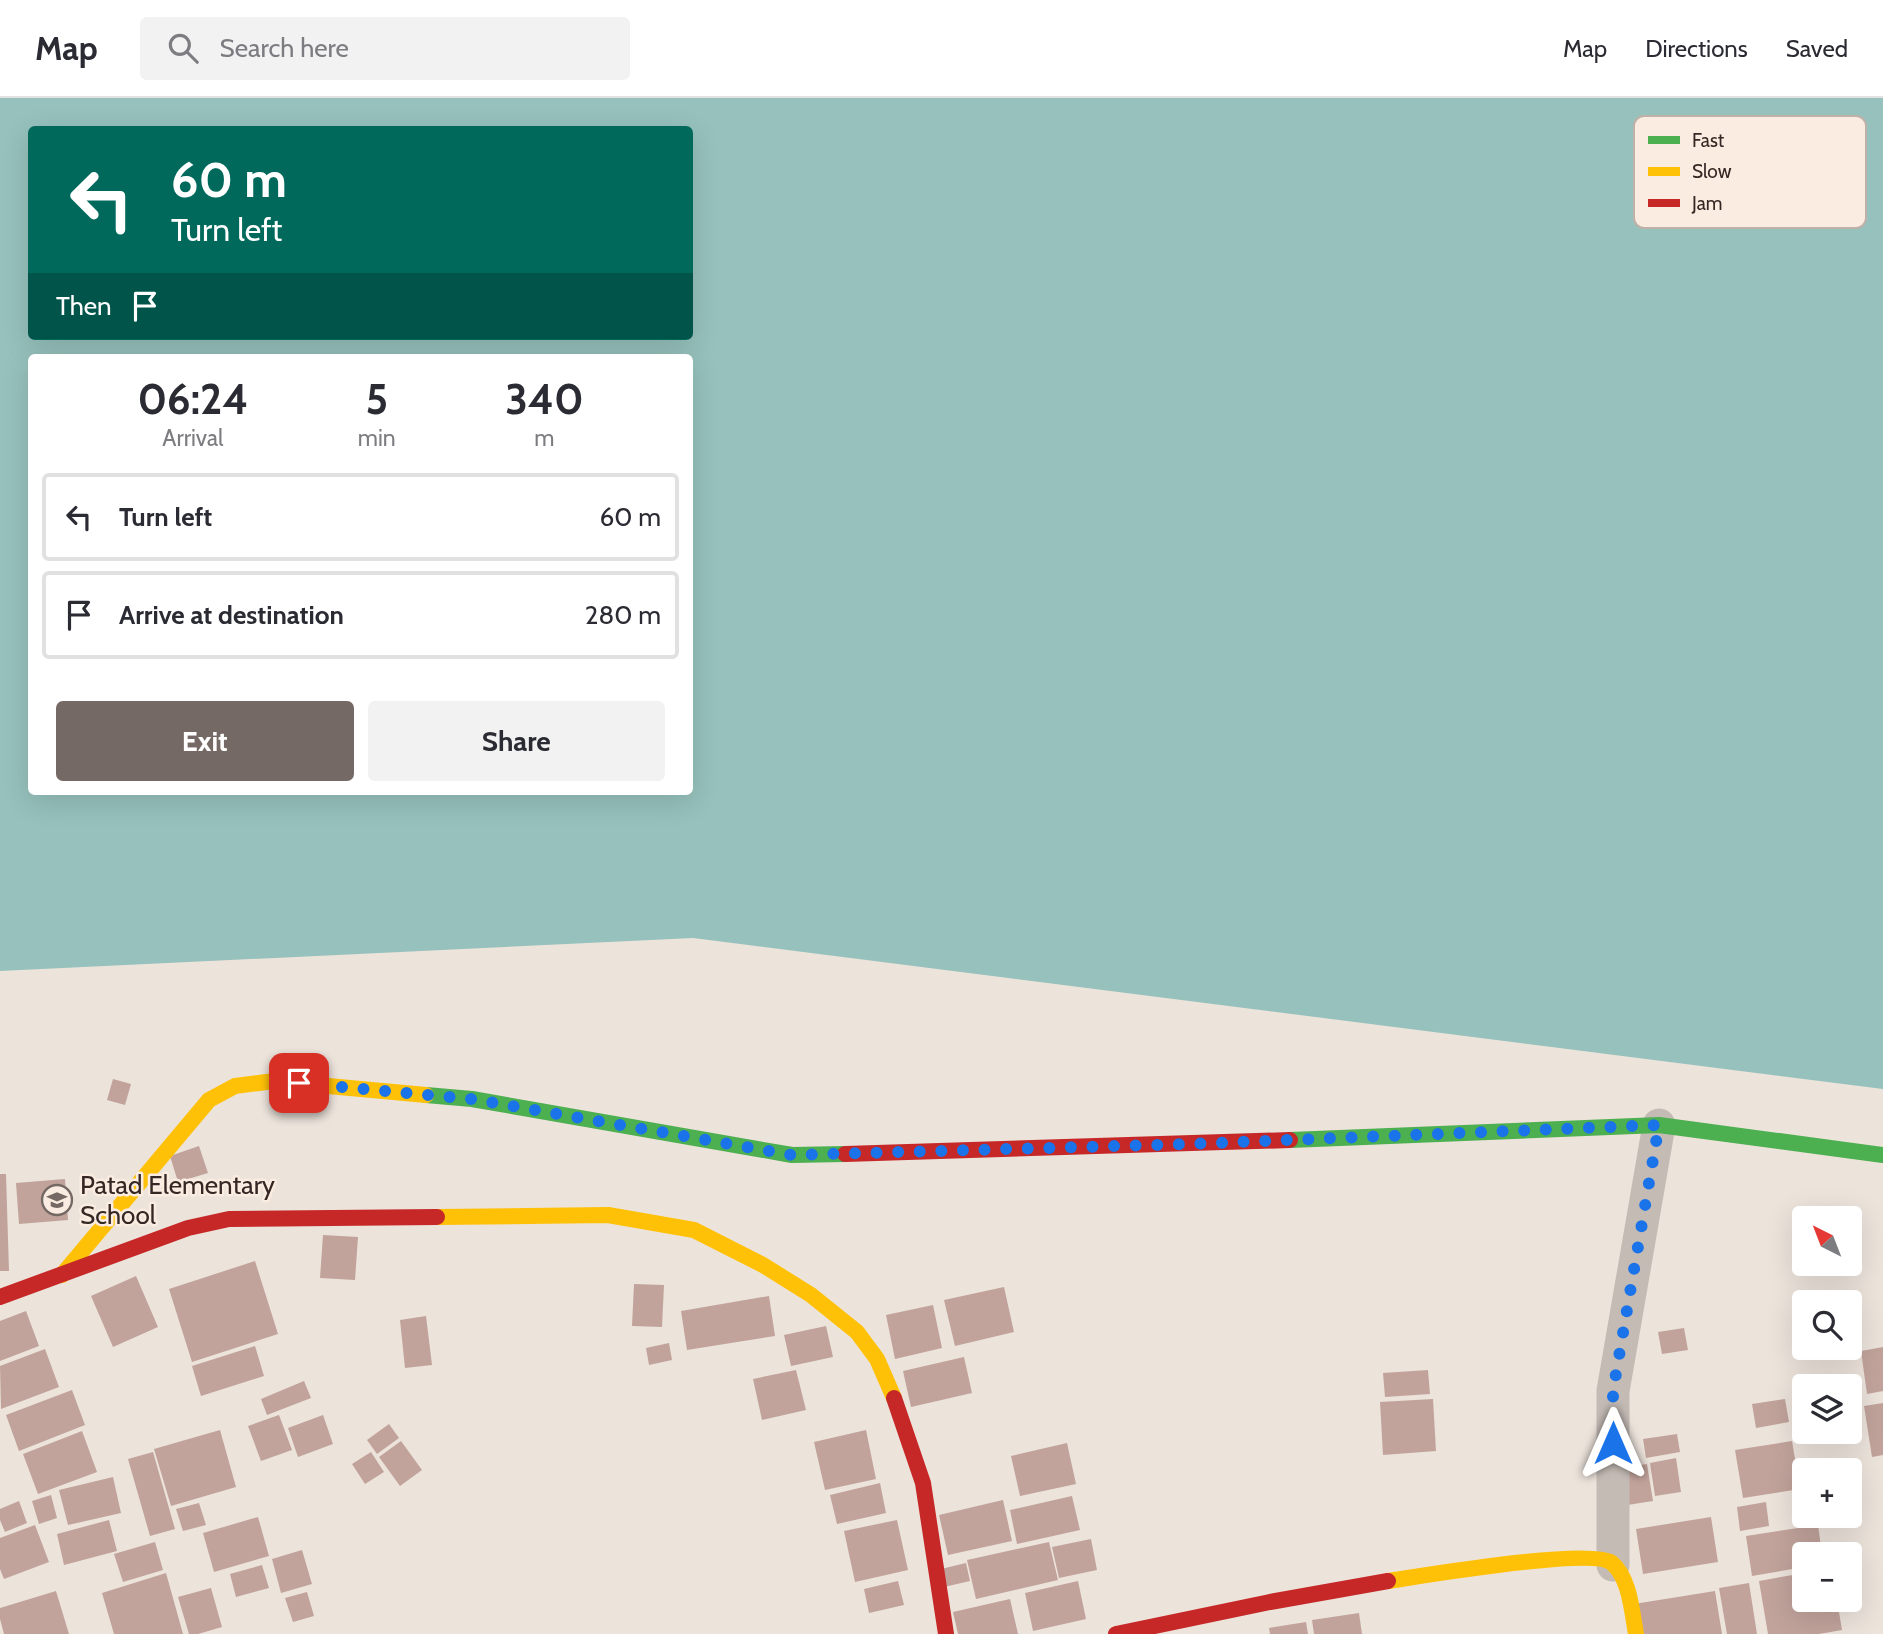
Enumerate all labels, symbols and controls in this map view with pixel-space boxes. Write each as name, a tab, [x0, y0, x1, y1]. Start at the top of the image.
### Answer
search box	[140, 17, 630, 80]
text: Map	[35, 28, 98, 68]
icon: search	[164, 29, 202, 67]
text: Search here	[220, 32, 349, 64]
text: Map	[1563, 34, 1607, 63]
text: Directions	[1645, 34, 1748, 63]
text: Saved	[1786, 34, 1848, 63]
legend	[1634, 116, 1866, 228]
text: Fast	[1692, 129, 1725, 152]
text: 60 m	[171, 150, 287, 209]
icon: left	[56, 154, 147, 245]
text: Slow	[1692, 160, 1732, 183]
text: Jam	[1691, 192, 1722, 215]
text: Turn left	[171, 210, 282, 249]
icon: arrive	[126, 287, 164, 325]
text: Then	[56, 290, 112, 322]
text: 06:24	[137, 373, 248, 425]
text: 5	[365, 373, 388, 425]
text: 340	[505, 373, 584, 425]
text: Arrival	[162, 424, 224, 452]
text: min	[358, 424, 396, 452]
text: m	[534, 424, 554, 452]
icon: left	[60, 498, 98, 536]
text: Turn left	[119, 501, 212, 533]
text: 60 m	[599, 501, 661, 533]
icon: arrive	[60, 596, 98, 634]
text: Arrive at destination	[119, 599, 344, 631]
text: 280 m	[585, 599, 661, 631]
button: Exit	[56, 701, 354, 781]
button: Share	[368, 701, 665, 781]
pin	[269, 1053, 329, 1113]
icon: arrive	[280, 1064, 318, 1102]
place label: Patad Elementary School	[80, 1169, 275, 1231]
school or university icon: Patad Elementary School	[40, 1183, 74, 1217]
north arrow	[1792, 1206, 1862, 1276]
map controls	[1792, 1206, 1862, 1612]
button: search	[1792, 1290, 1862, 1360]
button: layers	[1792, 1374, 1862, 1444]
position arrow	[1576, 1406, 1650, 1480]
button: +	[1792, 1458, 1862, 1528]
button: −	[1792, 1542, 1862, 1612]

